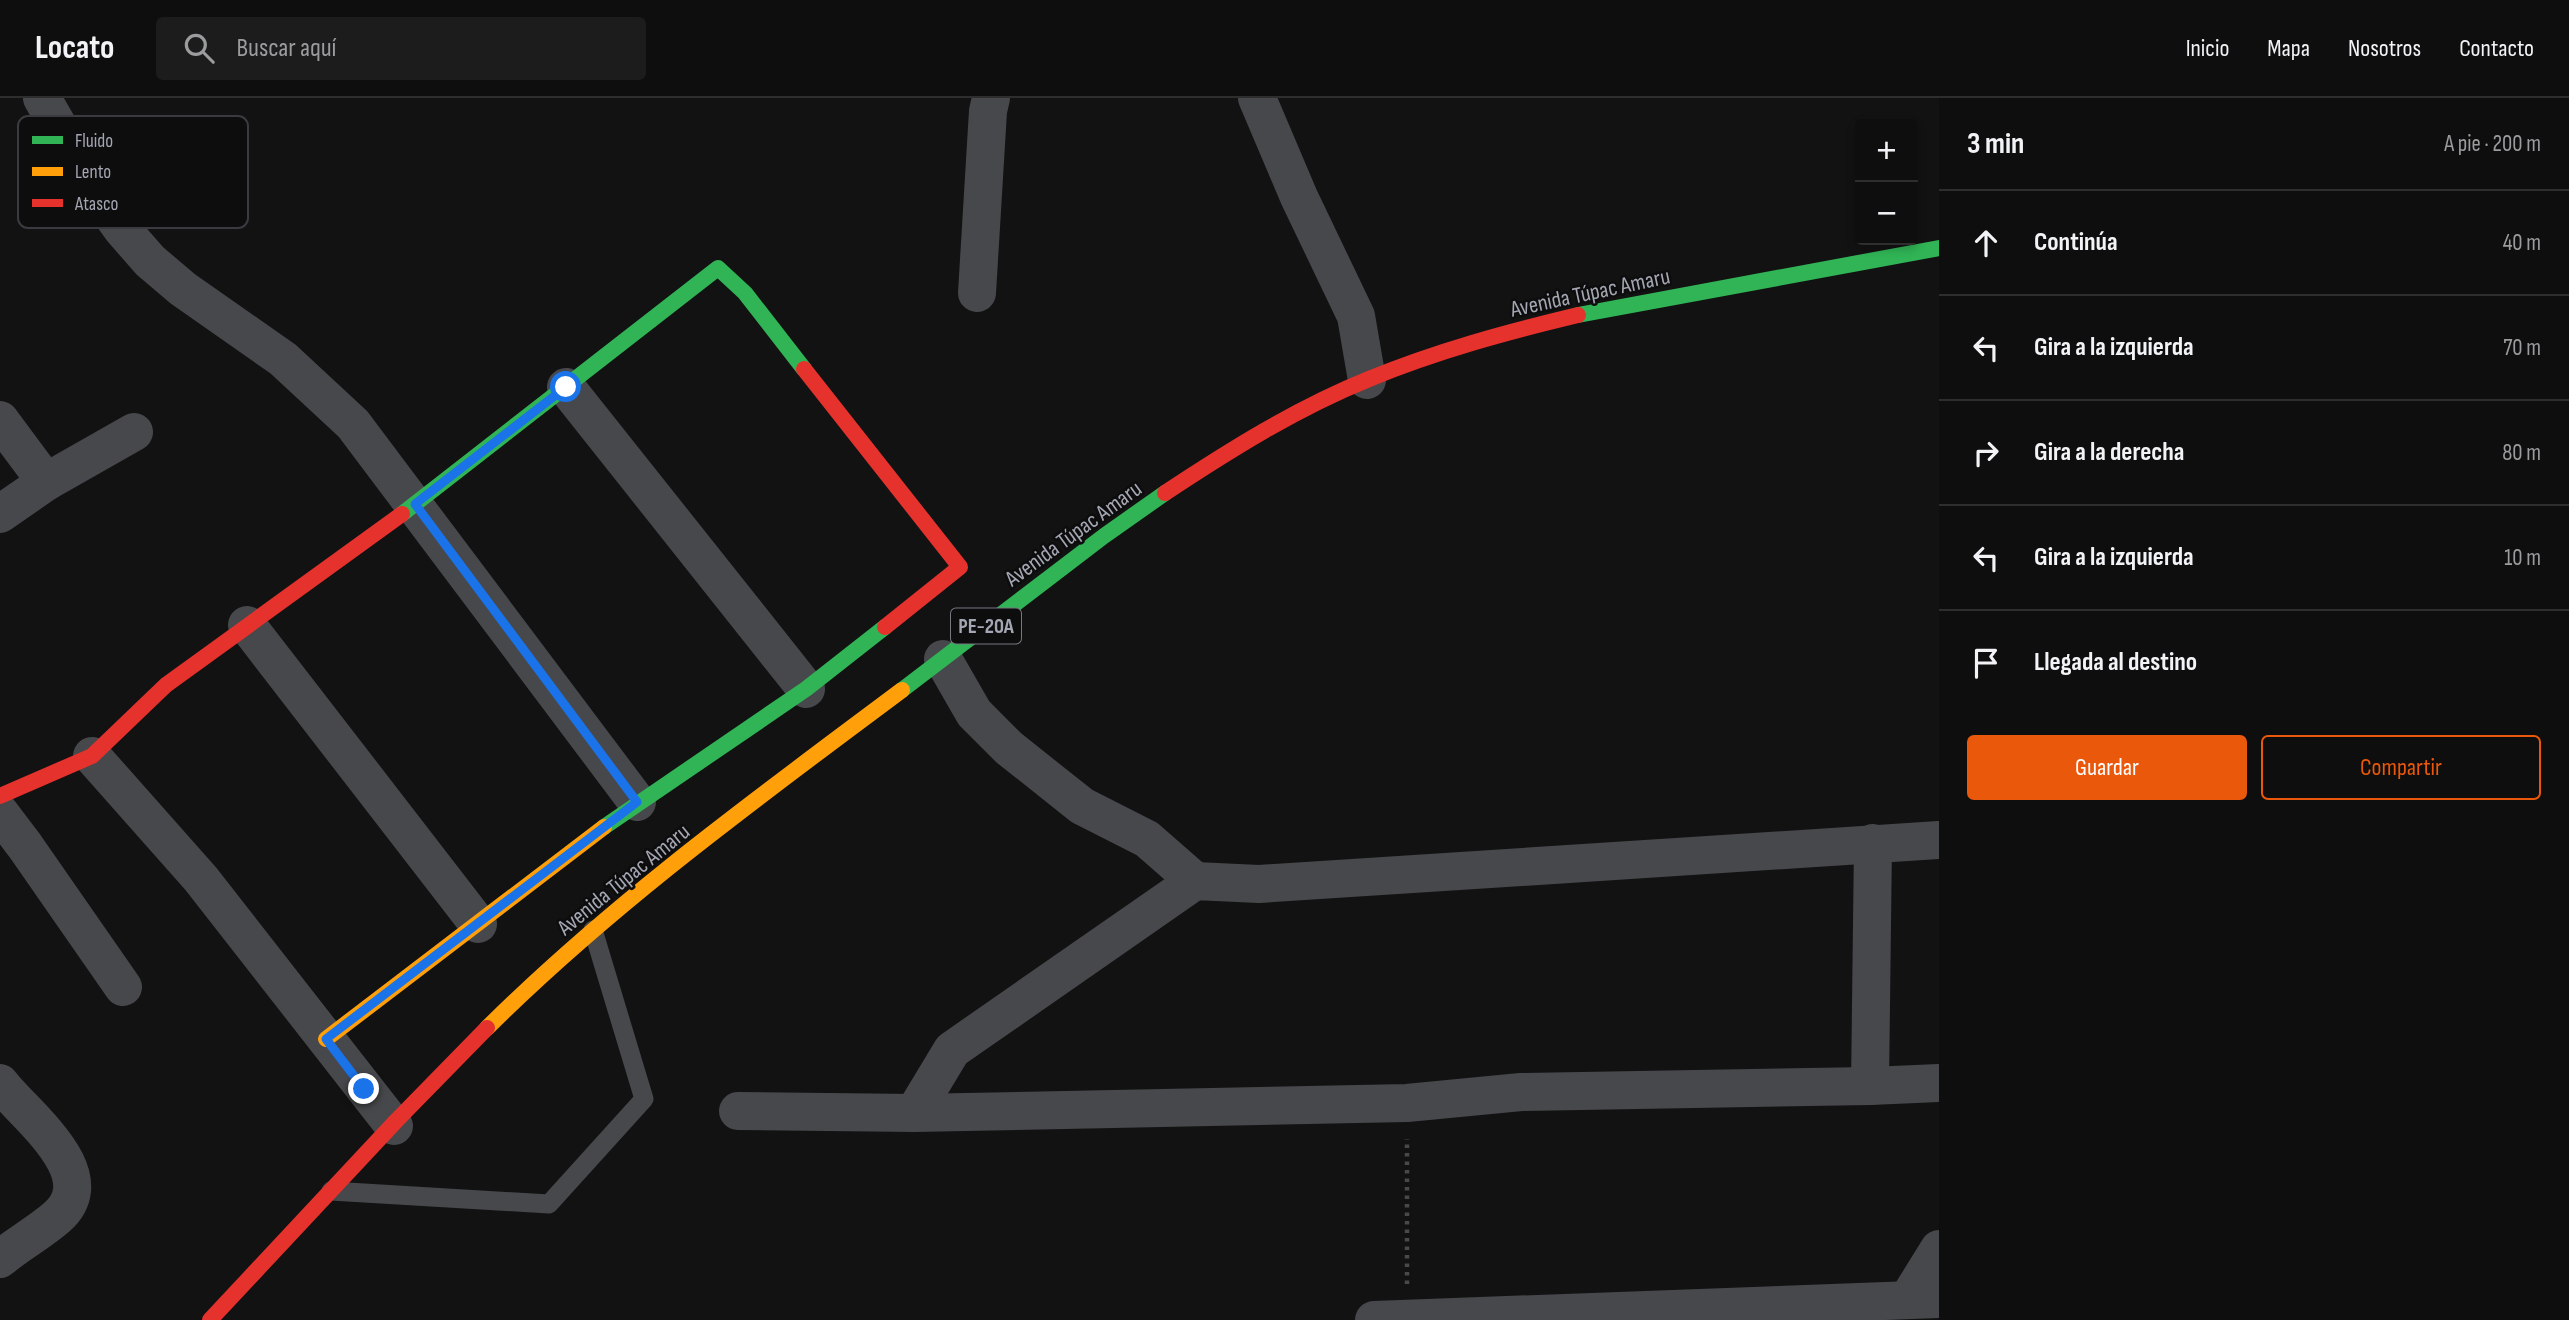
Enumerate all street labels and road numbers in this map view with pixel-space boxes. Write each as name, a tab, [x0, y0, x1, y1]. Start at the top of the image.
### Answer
street label: Avenida Túpac Amaru	[1507, 262, 1673, 324]
street label: Avenida Túpac Amaru	[999, 475, 1148, 593]
road number: PE-20A	[951, 608, 1021, 644]
street label: Avenida Túpac Amaru	[551, 818, 696, 942]

